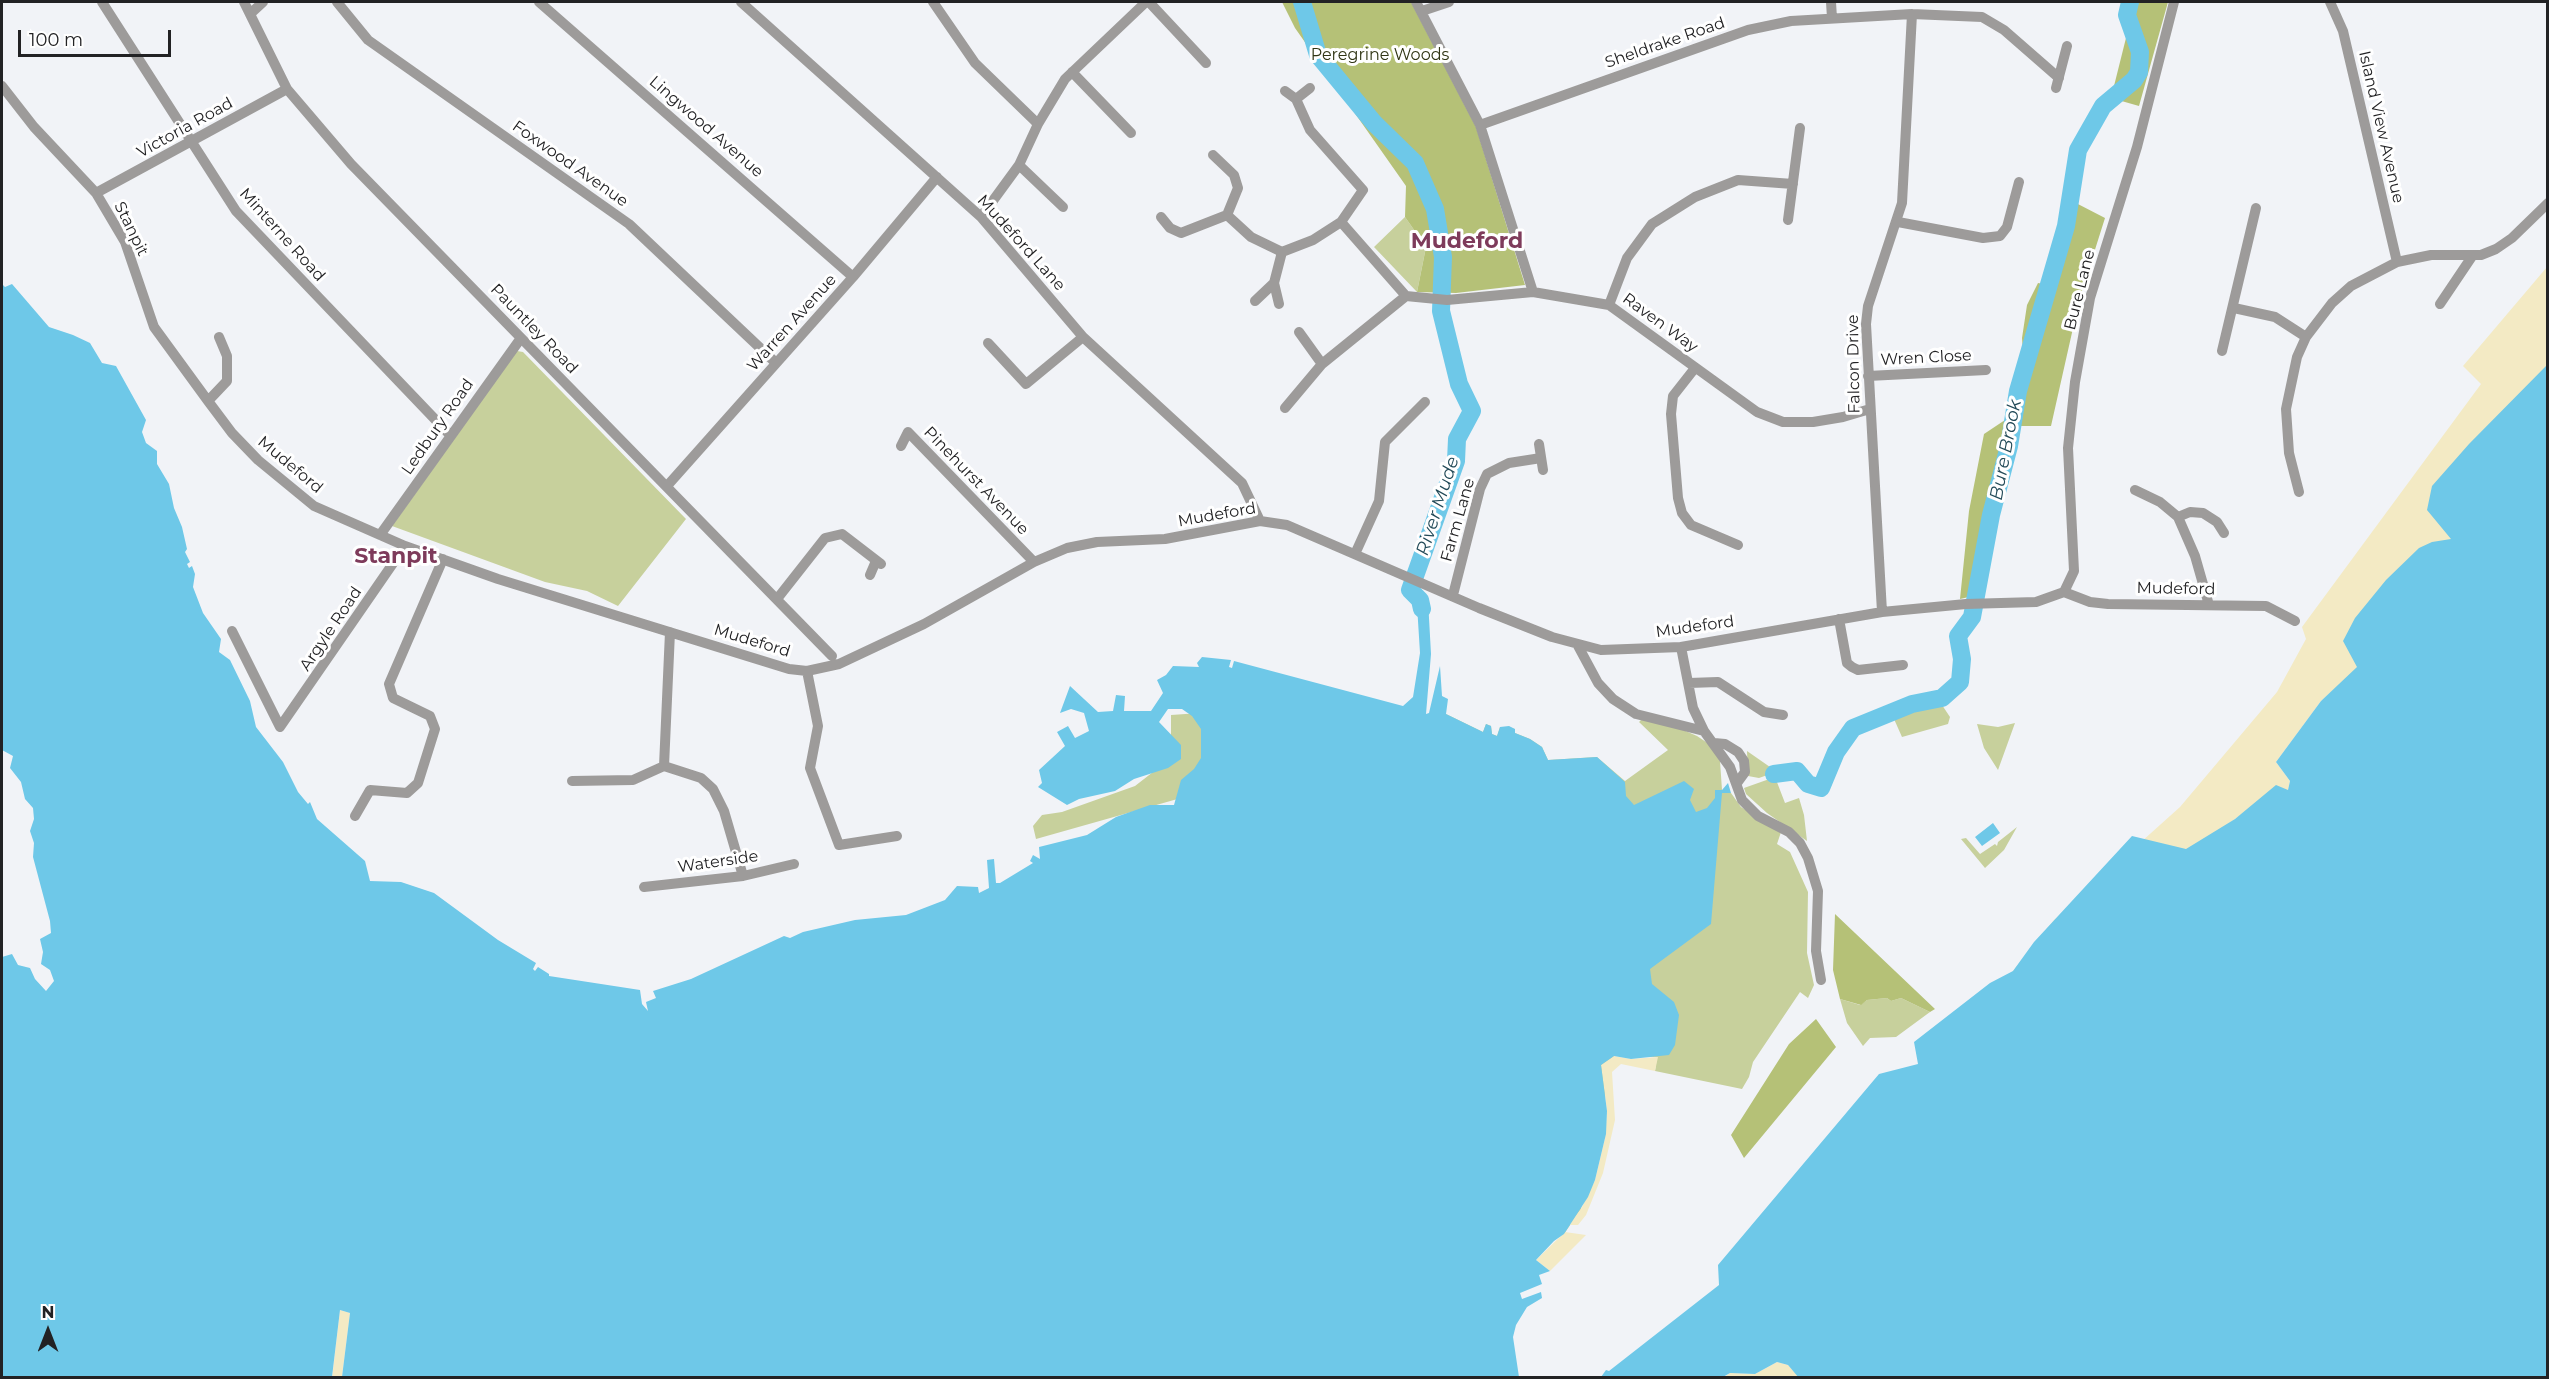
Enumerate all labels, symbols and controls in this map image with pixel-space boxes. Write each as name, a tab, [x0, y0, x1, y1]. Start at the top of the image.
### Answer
street label: Sheldrake Road	[1602, 13, 1728, 73]
scale bar	[21, 18, 174, 56]
text: 100 m	[29, 29, 83, 51]
park label: Peregrine Woods	[1311, 45, 1449, 65]
street label: Island View Avenue	[2354, 49, 2408, 205]
street label: Lingwood Avenue	[645, 72, 767, 182]
street label: Victoria Road	[134, 94, 236, 162]
street label: Foxwood Avenue	[508, 117, 632, 211]
street label: Minterne Road	[235, 184, 329, 286]
street label: Mudeford Lane	[973, 191, 1069, 295]
street label: Stanpit	[110, 199, 152, 259]
district label: Mudeford	[1411, 229, 1523, 255]
street label: Bure Lane	[2061, 248, 2099, 332]
street label: Warren Avenue	[743, 271, 841, 375]
street label: Pauntley Road	[486, 280, 582, 378]
street label: Raven Way	[1619, 289, 1701, 357]
street label: Falcon Drive	[1844, 314, 1864, 414]
street label: Wren Close	[1880, 346, 1972, 370]
street label: Ledbury Road	[398, 375, 478, 479]
water label: Bure Brook	[1986, 398, 2026, 502]
street label: Pinehurst Avenue	[919, 423, 1033, 539]
street label: Mudeford	[254, 432, 326, 498]
water label: River Mude	[1412, 454, 1464, 558]
street label: Farm Lane	[1437, 476, 1479, 564]
street label: Mudeford	[1176, 499, 1258, 531]
district label: Stanpit	[354, 544, 438, 570]
street label: Mudeford	[2136, 579, 2216, 599]
street label: Argyle Road	[296, 583, 366, 675]
street label: Mudeford	[1655, 612, 1735, 642]
street label: Mudeford	[711, 620, 793, 662]
street label: Waterside	[676, 847, 760, 877]
north arrow	[18, 1301, 78, 1361]
text: N	[42, 1303, 54, 1322]

